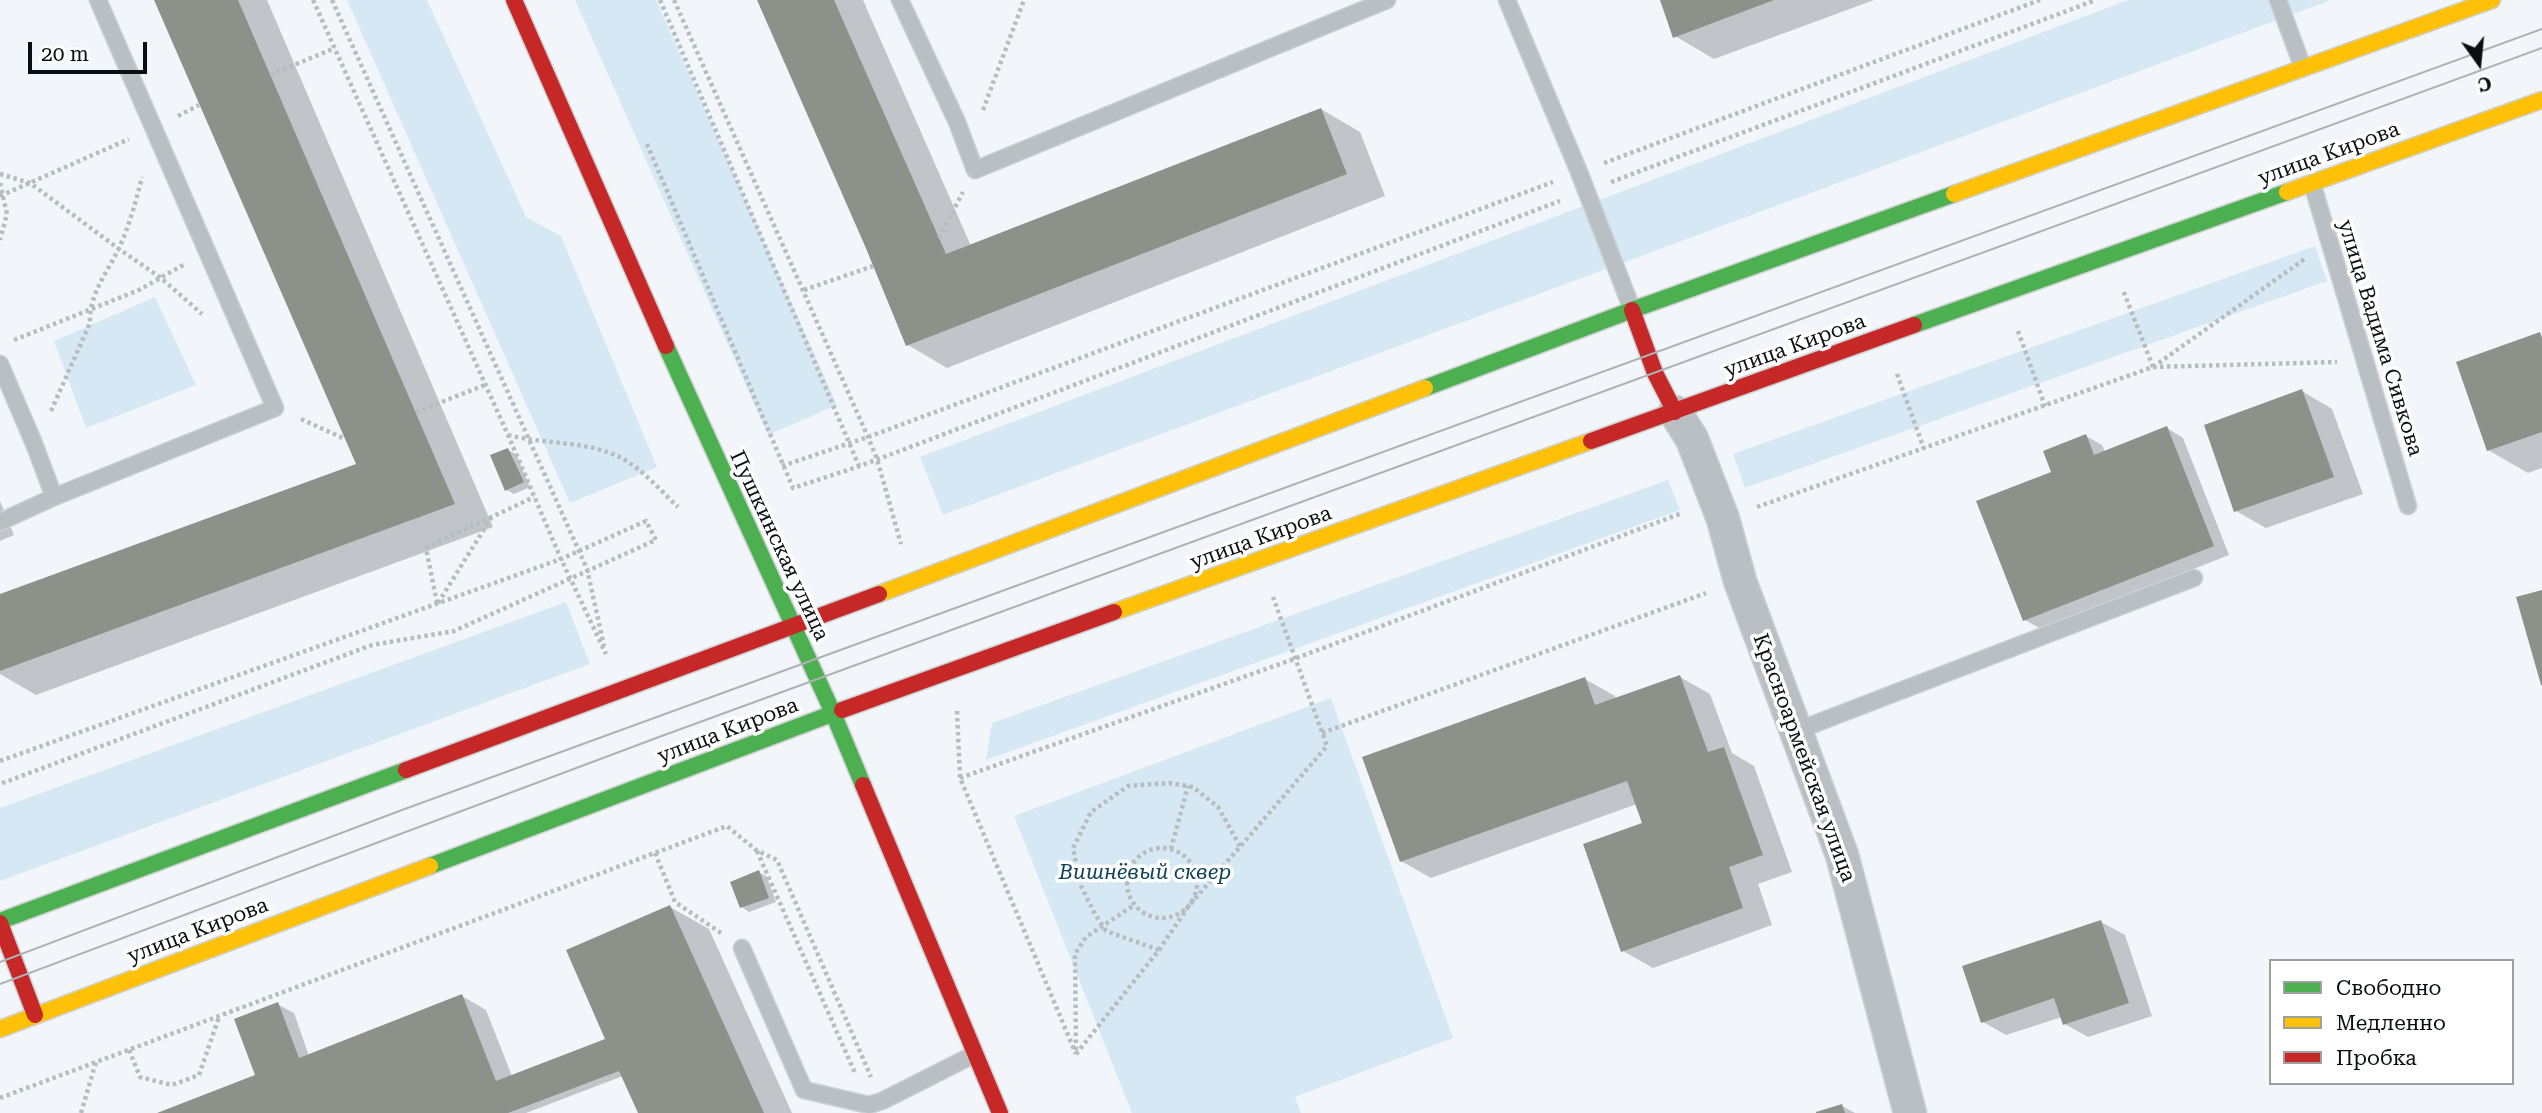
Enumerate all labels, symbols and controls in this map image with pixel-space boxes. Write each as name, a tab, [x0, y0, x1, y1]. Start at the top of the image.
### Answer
scale bar	[32, 28, 150, 72]
north arrow	[2444, 28, 2514, 98]
text: 20 m	[41, 42, 89, 66]
text: С	[2475, 71, 2494, 97]
street label: улица Кирова	[2255, 117, 2403, 191]
street label: улица Вадима Сивкова	[2332, 217, 2428, 459]
street label: улица Кирова	[1721, 309, 1869, 383]
street label: Пушкинская улица	[724, 447, 834, 645]
street label: улица Кирова	[1187, 501, 1335, 575]
street label: Красноармейская улица	[1747, 630, 1861, 886]
street label: улица Кирова	[654, 693, 802, 769]
park label: Вишнёвый сквер	[1059, 860, 1231, 886]
street label: улица Кирова	[124, 893, 272, 969]
legend	[2269, 959, 2514, 1085]
text: Свободно	[2336, 976, 2442, 1000]
text: Медленно	[2336, 1011, 2446, 1035]
text: Пробка	[2336, 1046, 2417, 1070]

